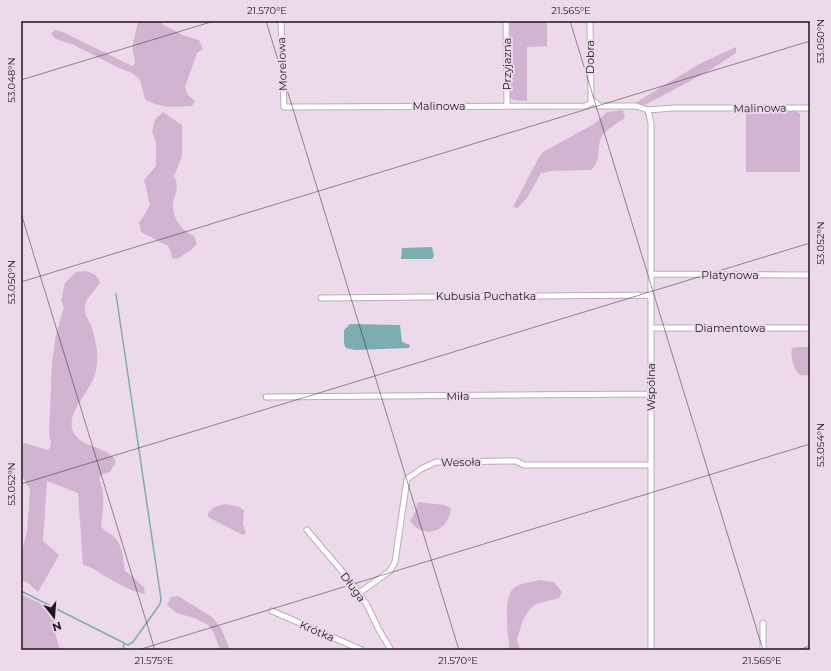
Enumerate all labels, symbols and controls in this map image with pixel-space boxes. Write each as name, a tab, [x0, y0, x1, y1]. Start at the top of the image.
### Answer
text: 21.570°E	[247, 4, 287, 17]
text: 21.565°E	[551, 4, 591, 17]
text: 53.050°N	[814, 19, 827, 63]
street label: Morelowa	[274, 37, 290, 91]
street label: Przyjazna	[500, 38, 514, 90]
street label: Dobra	[583, 40, 597, 74]
text: 53.048°N	[5, 57, 18, 103]
street label: Malinowa	[412, 99, 466, 113]
street label: Malinowa	[733, 101, 787, 115]
text: 53.052°N	[814, 221, 827, 265]
text: 53.050°N	[5, 260, 18, 304]
street label: Platynowa	[701, 268, 759, 282]
street label: Kubusia Puchatka	[436, 289, 536, 303]
street label: Diamentowa	[694, 321, 766, 335]
street label: Wspólna	[644, 363, 658, 411]
street label: Miła	[446, 389, 470, 403]
text: 53.054°N	[814, 423, 827, 467]
street label: Wesoła	[441, 455, 481, 469]
text: 53.052°N	[5, 462, 18, 506]
street label: Długa	[337, 569, 369, 605]
north arrow	[34, 597, 74, 637]
street label: Krótka	[298, 617, 336, 645]
text: N	[51, 619, 63, 635]
text: 21.575°E	[134, 654, 174, 667]
text: 21.570°E	[438, 654, 478, 667]
text: 21.565°E	[742, 654, 782, 667]

